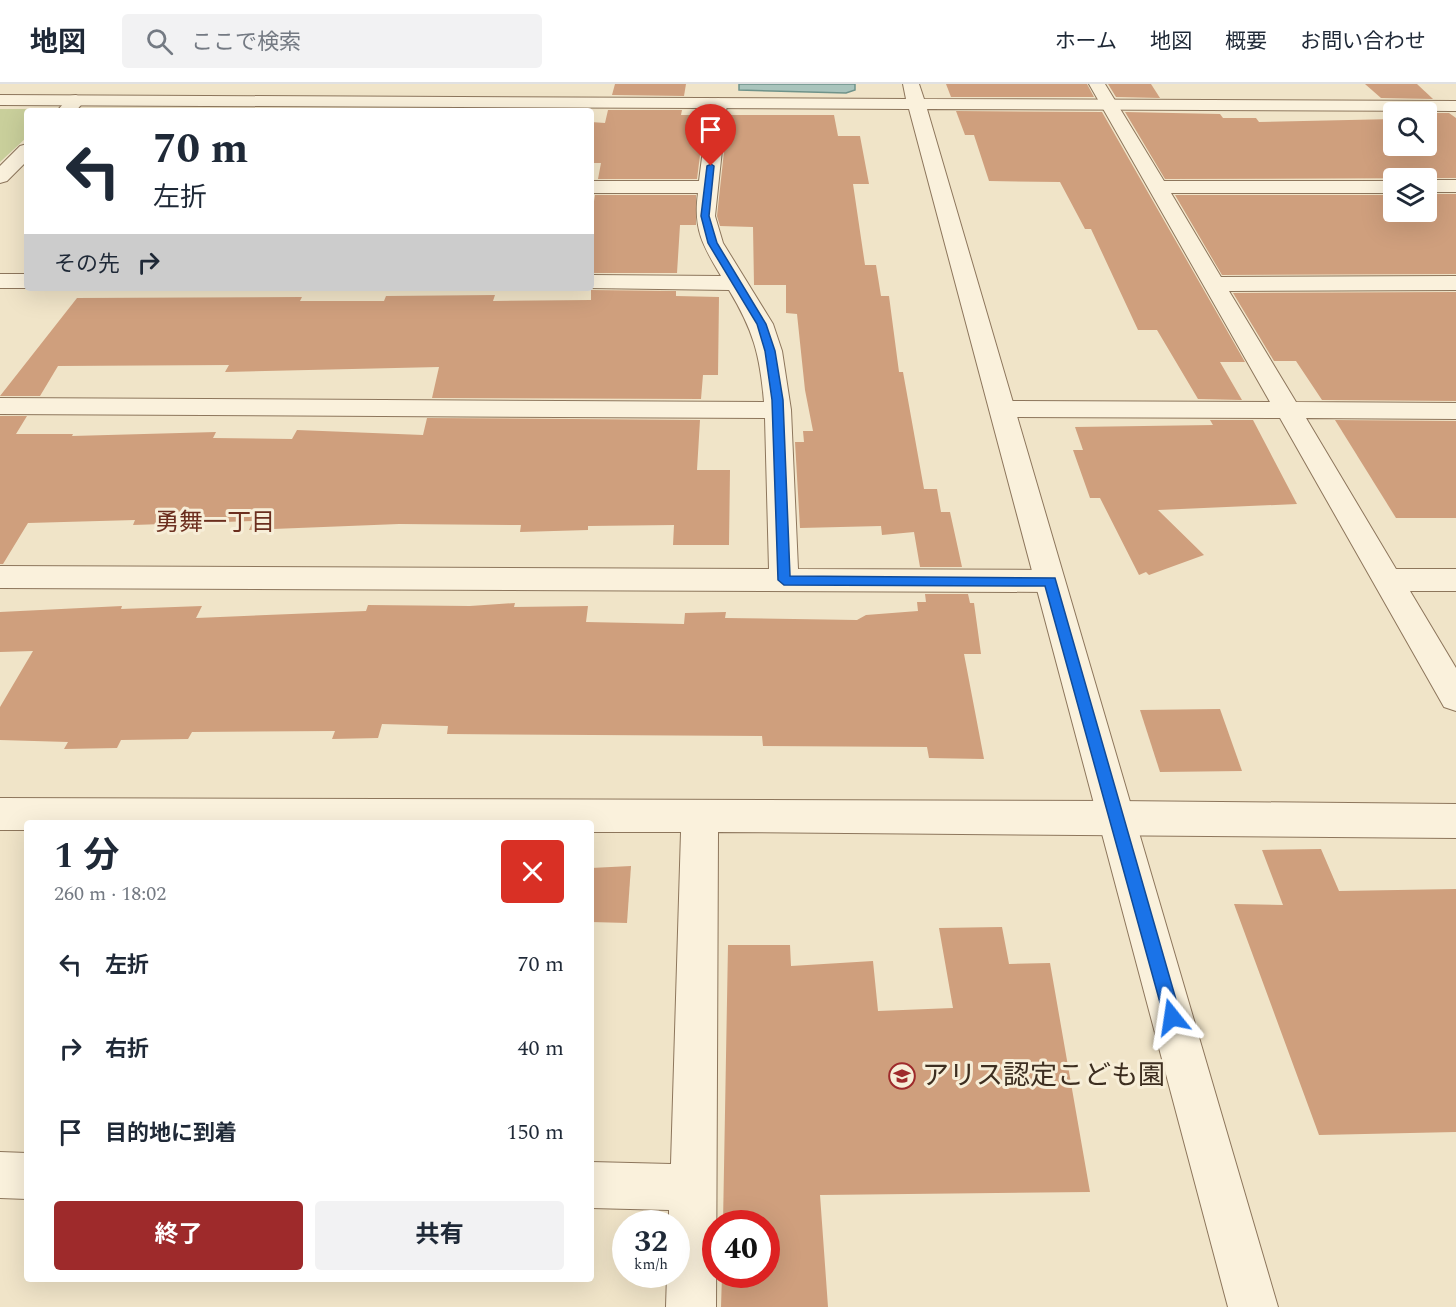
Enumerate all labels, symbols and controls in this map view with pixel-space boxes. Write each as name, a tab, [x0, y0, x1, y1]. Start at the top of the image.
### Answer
search box	[122, 14, 542, 68]
text: 地図	[30, 21, 86, 64]
icon: search	[143, 25, 176, 58]
text: ここで検索	[191, 26, 301, 59]
text: ホーム	[1055, 26, 1117, 58]
text: 地図	[1150, 26, 1192, 58]
text: 概要	[1225, 26, 1267, 58]
text: お問い合わせ	[1300, 26, 1426, 58]
map controls	[1383, 102, 1437, 222]
button: search	[1383, 102, 1437, 156]
pin	[685, 104, 736, 166]
icon: arrive	[694, 113, 727, 146]
text: 70 m	[153, 118, 248, 181]
icon: left	[54, 132, 132, 210]
button: layers	[1383, 168, 1437, 222]
text: 左折	[153, 177, 207, 219]
icon: right	[132, 246, 165, 279]
text: その先	[54, 248, 120, 281]
district label: 勇舞一丁目	[155, 505, 275, 541]
text: 1 分	[54, 829, 119, 884]
button: close	[501, 840, 564, 903]
text: 260 m · 18:02	[54, 879, 166, 909]
icon: left	[54, 948, 87, 981]
text: 70 m	[518, 948, 564, 981]
text: 左折	[105, 949, 149, 982]
position arrow	[1140, 985, 1204, 1049]
icon: right	[54, 1032, 87, 1065]
text: 40 m	[518, 1032, 564, 1065]
text: 右折	[105, 1033, 149, 1066]
place label: アリス認定こども園	[922, 1055, 1165, 1097]
school or university icon: アリス認定こども園	[887, 1061, 917, 1091]
icon: arrive	[54, 1116, 87, 1149]
text: 150 m	[507, 1116, 564, 1149]
text: 目的地に到着	[105, 1117, 237, 1150]
button: 終了	[54, 1201, 303, 1270]
button: 共有	[315, 1201, 564, 1270]
speed limit sign: 40	[702, 1210, 780, 1288]
text: 32	[634, 1219, 668, 1265]
text: km/h	[634, 1253, 668, 1276]

